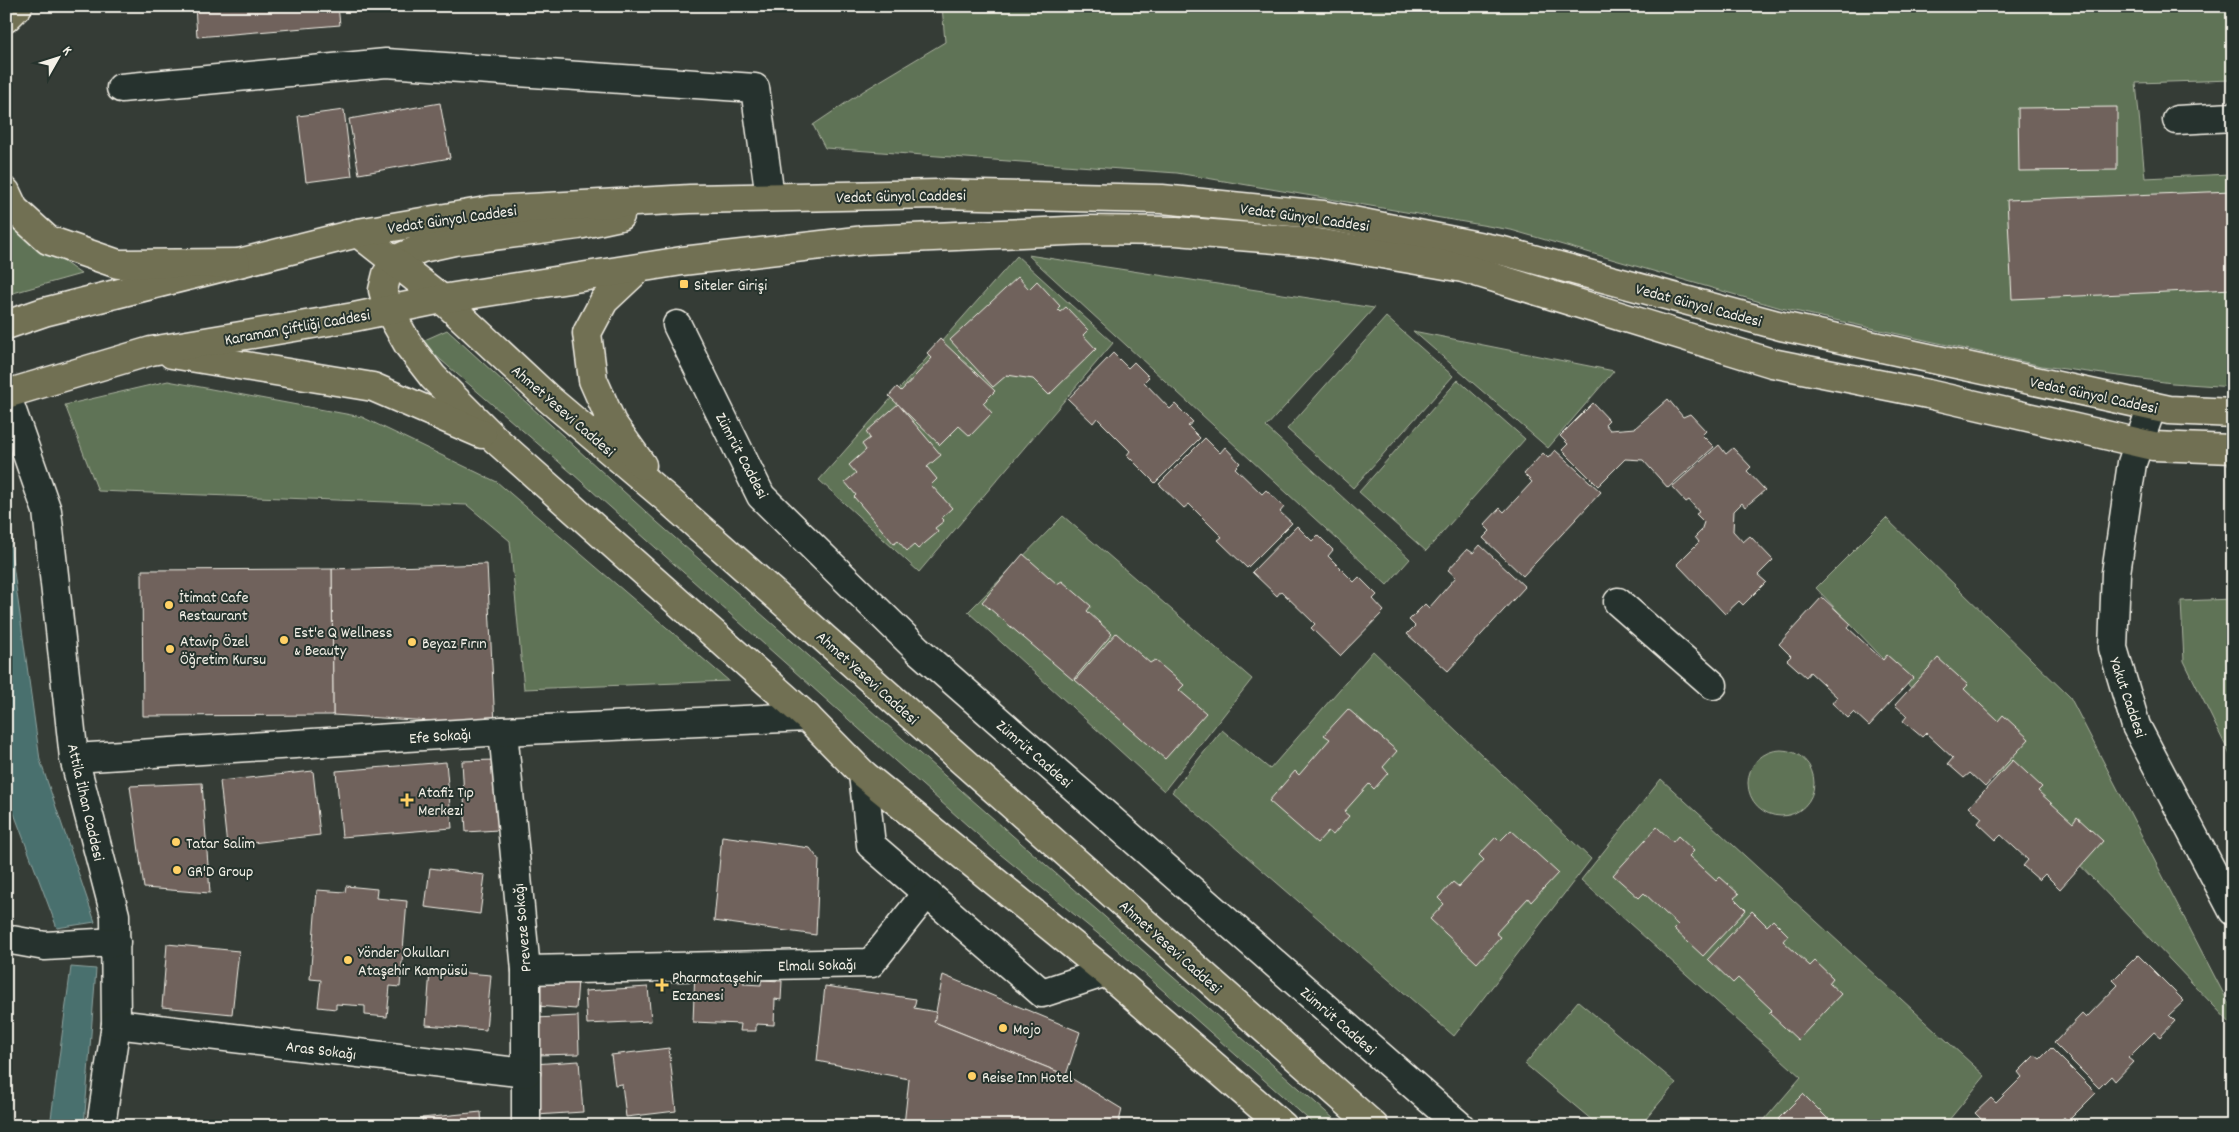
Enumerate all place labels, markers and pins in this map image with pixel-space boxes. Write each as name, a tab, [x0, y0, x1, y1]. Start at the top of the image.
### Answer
place label: Siteler Girişi	[694, 275, 767, 298]
marker: Siteler Girişi	[678, 278, 690, 290]
place label: İtimat Cafe Restaurant	[179, 587, 248, 628]
marker: İtimat Cafe Restaurant	[163, 599, 175, 611]
place label: Est'e Q Wellness & Beauty	[294, 622, 393, 663]
place label: Atavip Özel Öğretim Kursu	[180, 631, 266, 672]
place label: Beyaz Fırın	[422, 633, 487, 656]
marker: Est'e Q Wellness & Beauty	[278, 634, 290, 646]
marker: Beyaz Fırın	[406, 636, 418, 648]
marker: Atavip Özel Öğretim Kursu	[164, 643, 176, 655]
place label: Atafiz Tıp Merkezi	[418, 782, 474, 823]
marker: Atafiz Tıp Merkezi	[400, 793, 414, 807]
place label: Tatar Salim	[186, 833, 255, 856]
marker: Tatar Salim	[170, 836, 182, 848]
place label: GR'D Group	[187, 861, 253, 884]
marker: GR'D Group	[171, 864, 183, 876]
place label: Yönder Okulları Ataşehir Kampüsü	[358, 942, 468, 983]
marker: Yönder Okulları Ataşehir Kampüsü	[342, 954, 354, 966]
place label: Pharmataşehir Eczanesi	[672, 967, 762, 1008]
marker: Pharmataşehir Eczanesi	[656, 979, 668, 991]
place label: Mojo	[1013, 1019, 1041, 1042]
marker: Mojo	[997, 1022, 1009, 1034]
place label: Reise Inn Hotel	[982, 1067, 1073, 1090]
marker: Reise Inn Hotel	[966, 1070, 978, 1082]

